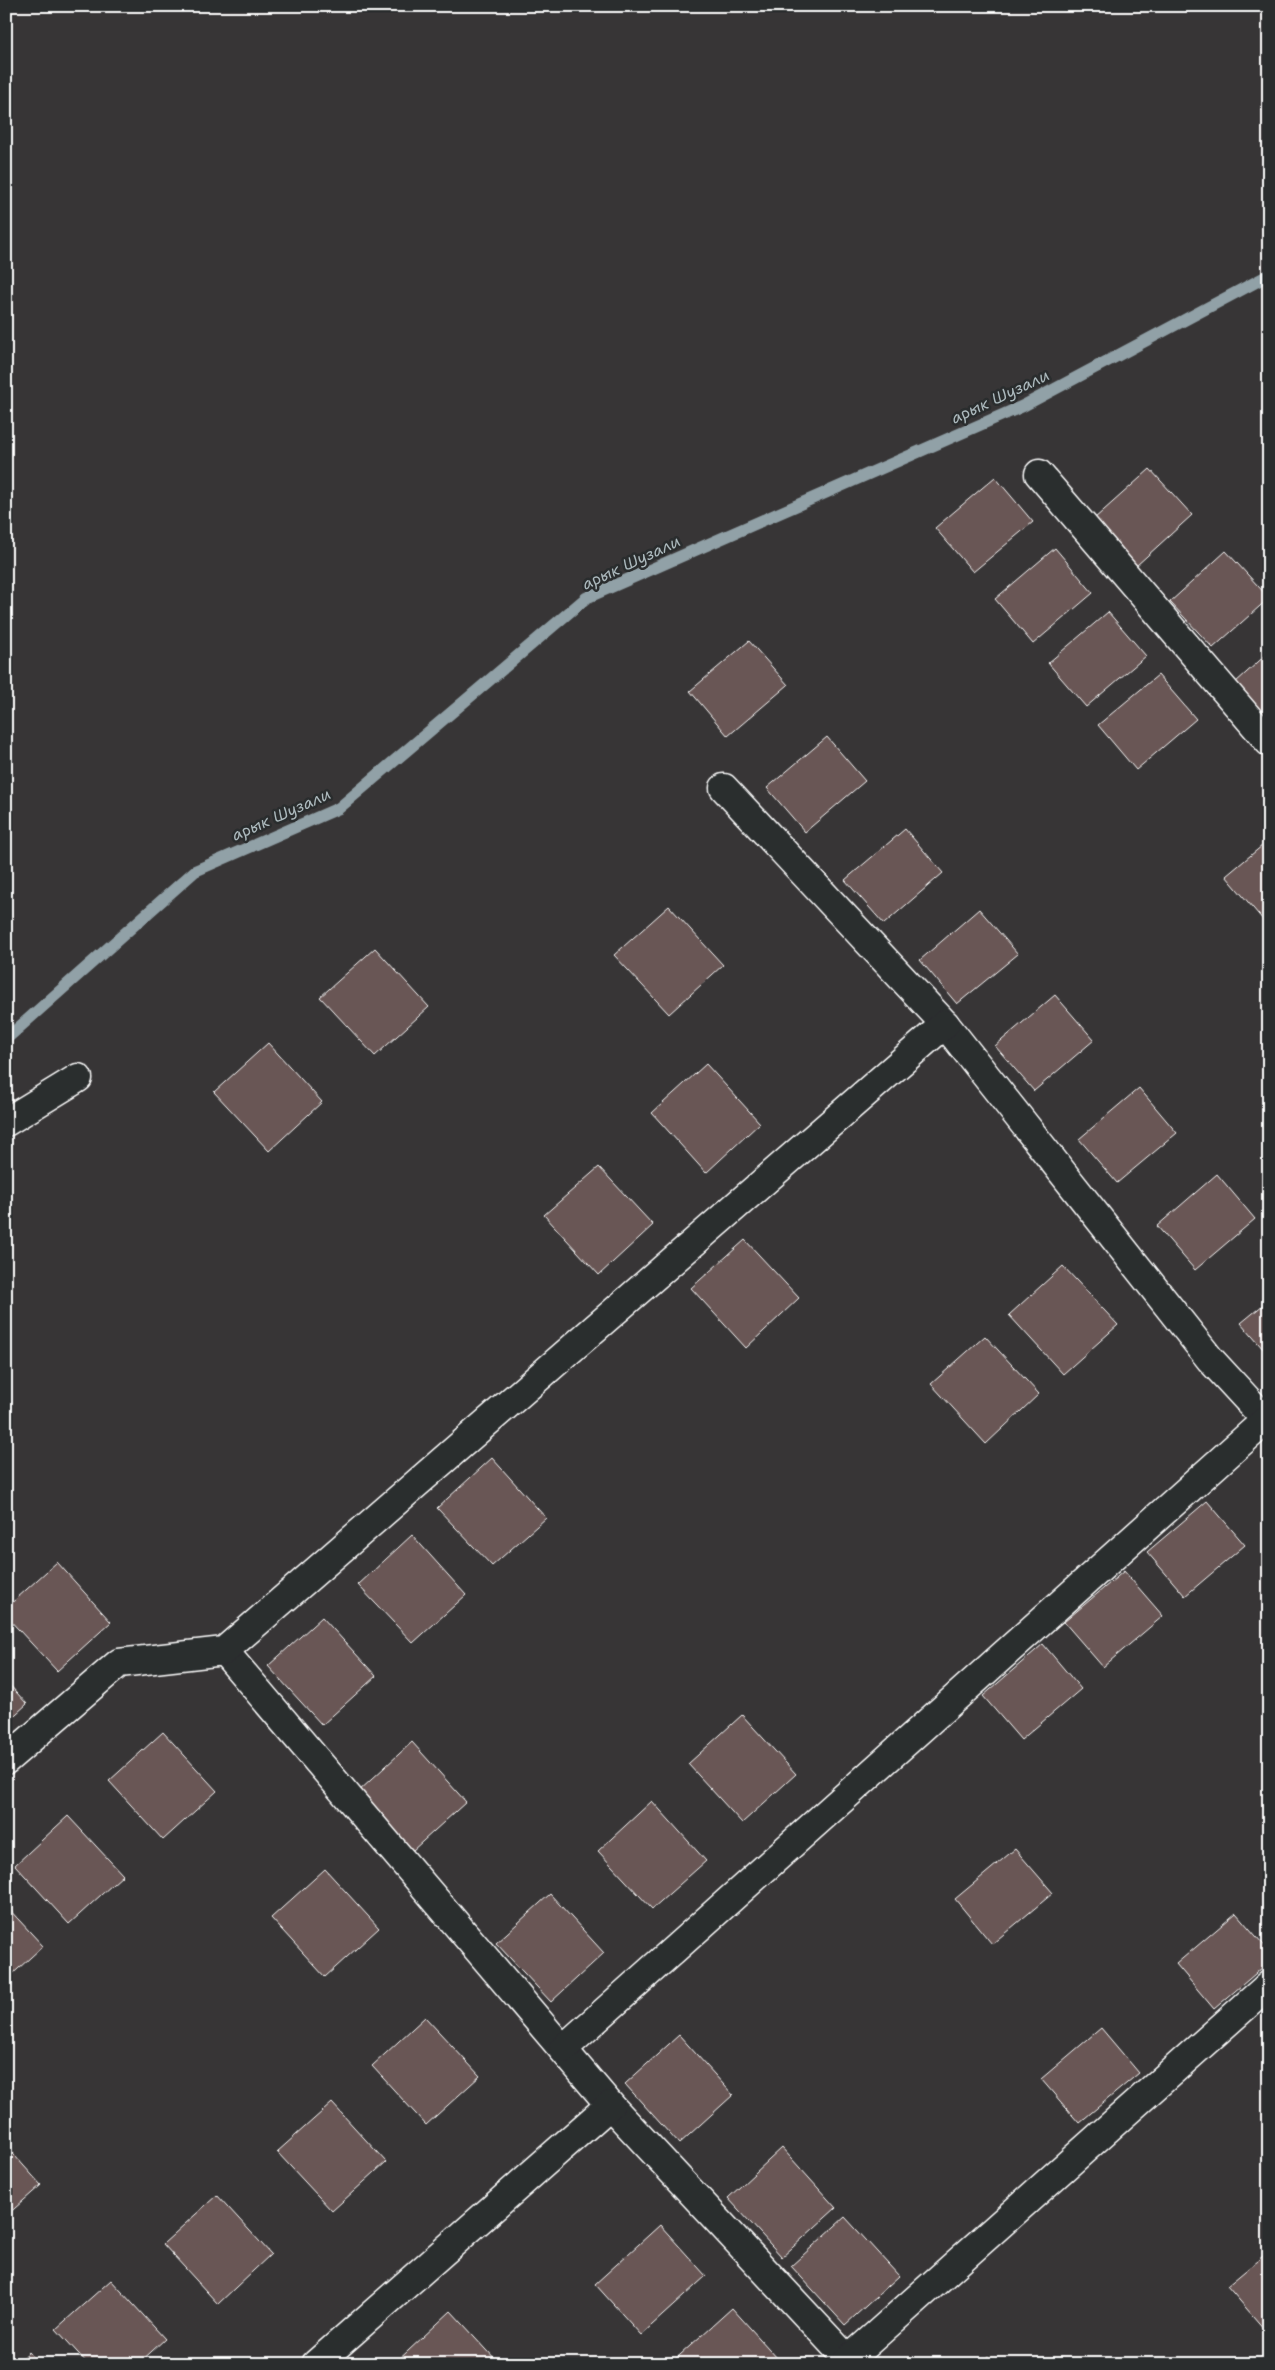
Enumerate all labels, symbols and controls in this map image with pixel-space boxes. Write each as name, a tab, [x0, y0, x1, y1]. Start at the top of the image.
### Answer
water label: арык Шузали	[948, 364, 1053, 428]
water label: арык Шузали	[579, 530, 684, 594]
water label: арык Шузали	[228, 783, 334, 846]

